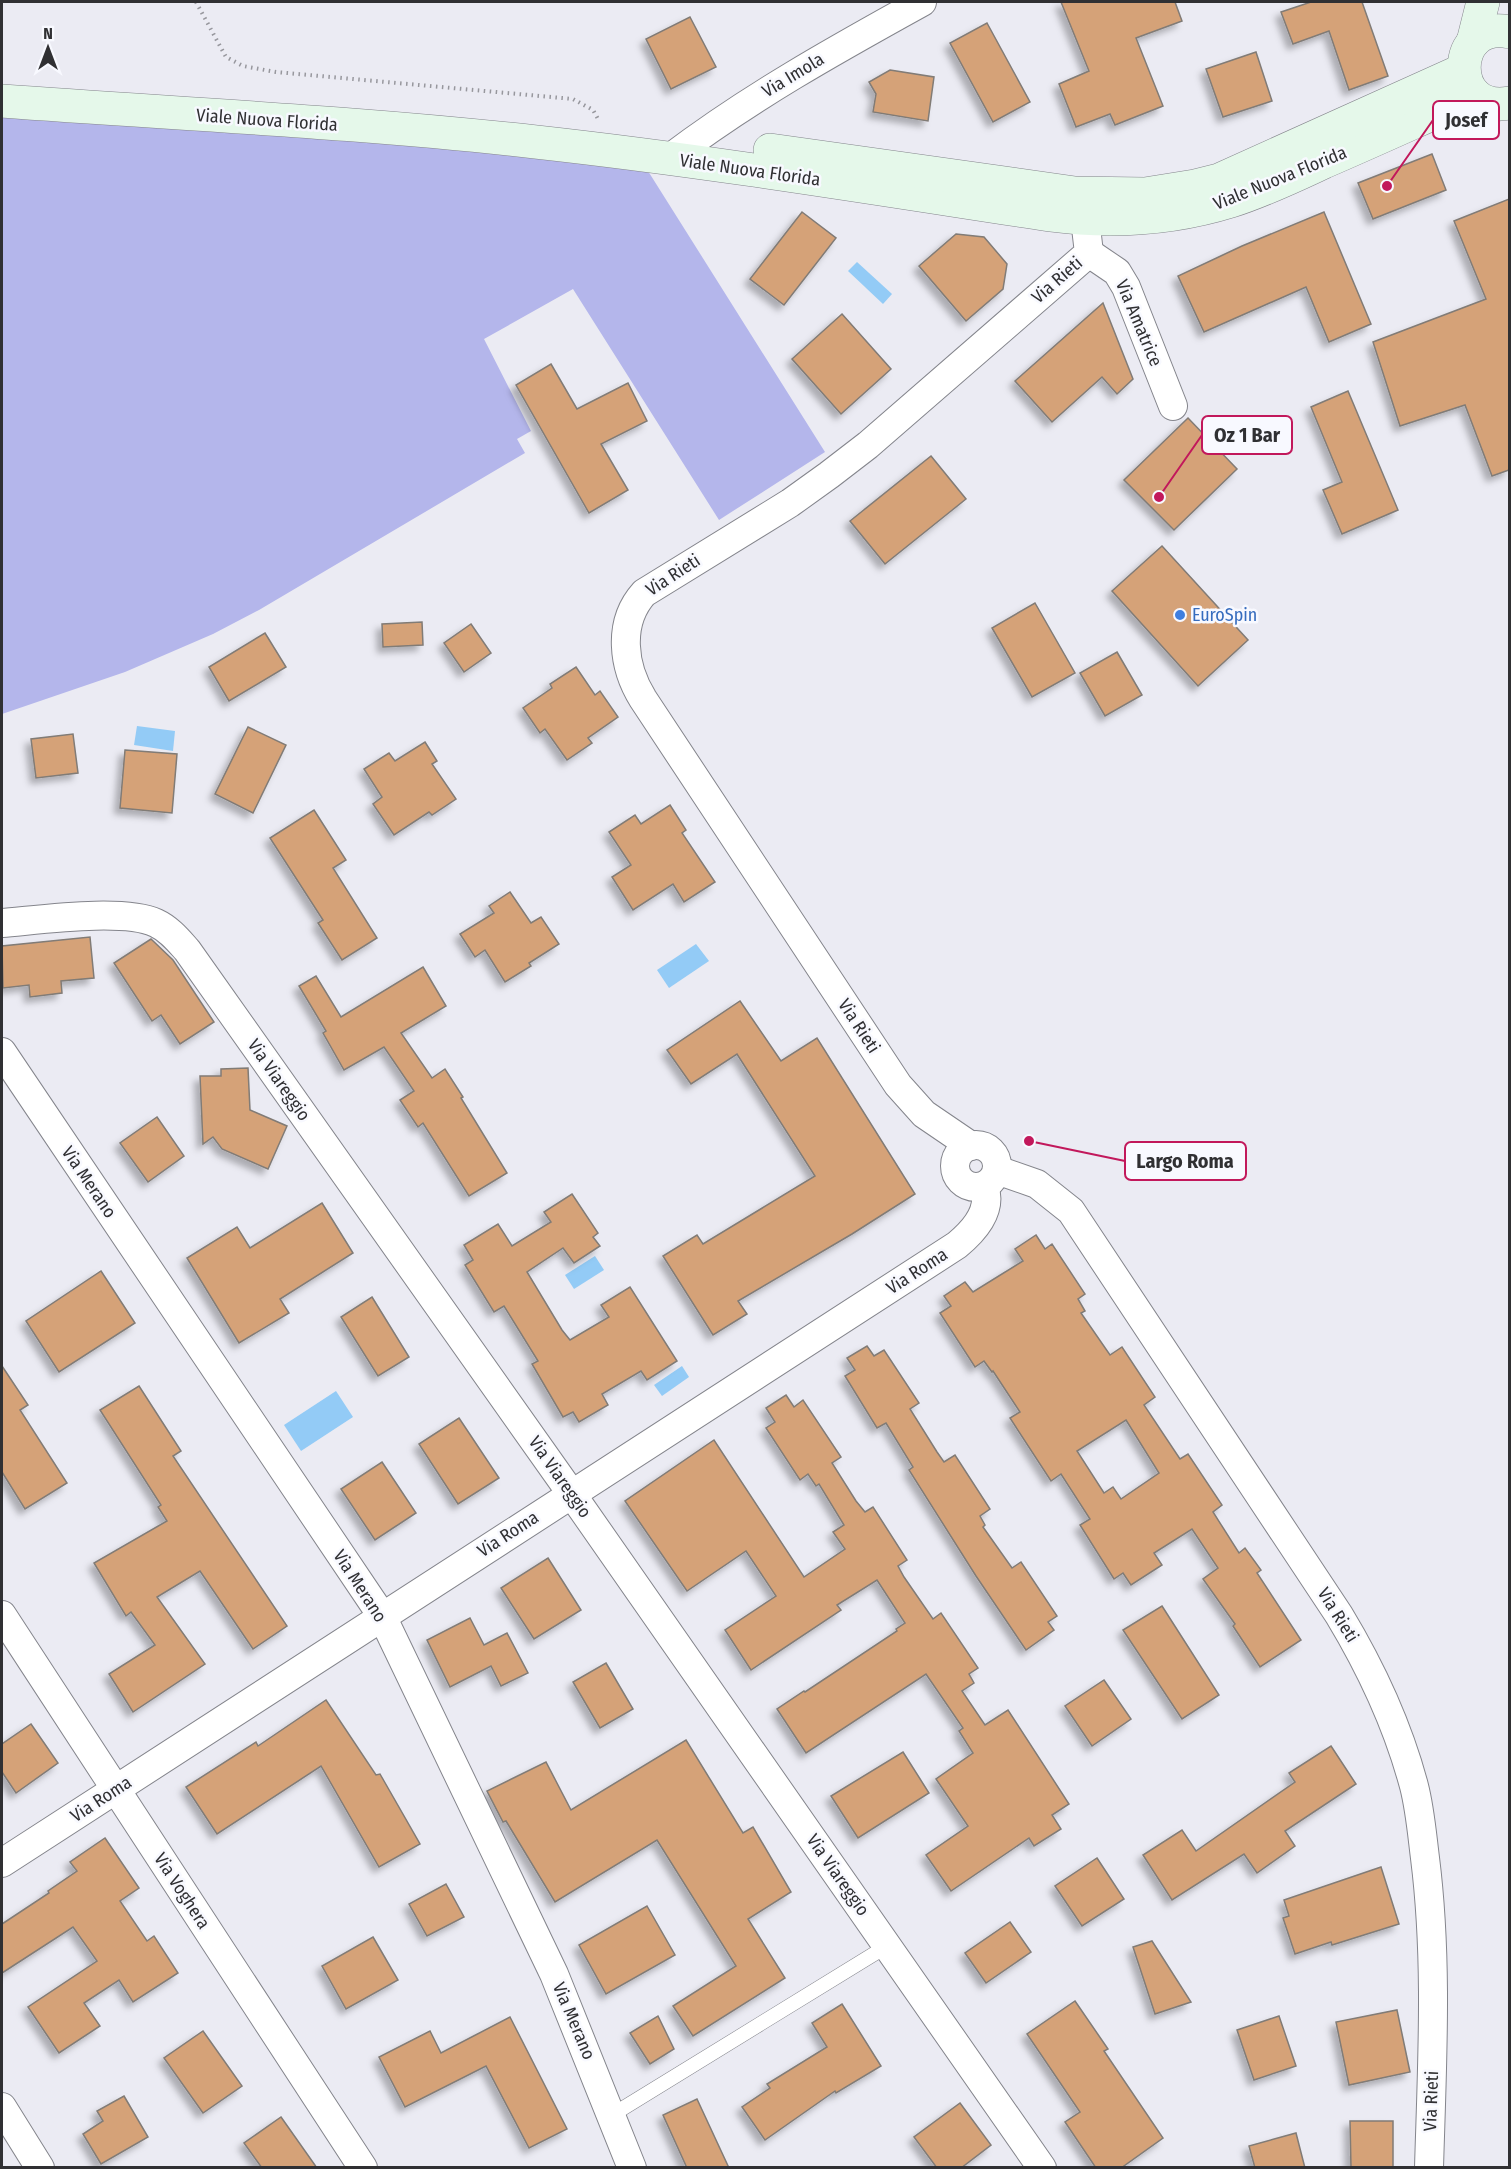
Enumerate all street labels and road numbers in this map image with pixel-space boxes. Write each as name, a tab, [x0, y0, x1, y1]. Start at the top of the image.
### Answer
street label: Via Imola	[758, 48, 828, 102]
street label: Viale Nuova Florida	[196, 104, 339, 136]
street label: Viale Nuova Florida	[1210, 141, 1350, 215]
street label: Viale Nuova Florida	[678, 149, 822, 191]
street label: Via Rieti	[1027, 252, 1087, 308]
street label: Via Amatrice	[1111, 276, 1167, 370]
street label: Via Rieti	[642, 549, 704, 601]
street label: Via Rieti	[833, 995, 885, 1057]
street label: Via Viareggio	[243, 1035, 315, 1125]
street label: Via Merano	[57, 1142, 121, 1222]
street label: Via Roma	[882, 1243, 952, 1299]
street label: Via Viareggio	[524, 1432, 596, 1522]
street label: Via Roma	[473, 1506, 543, 1562]
street label: Via Merano	[328, 1546, 392, 1626]
street label: Via Rieti	[1313, 1584, 1363, 1646]
street label: Via Roma	[66, 1771, 136, 1827]
street label: Via Viareggio	[802, 1830, 874, 1920]
street label: Via Voghera	[149, 1849, 215, 1933]
street label: Via Merano	[548, 1979, 600, 2063]
street label: Via Rieti	[1419, 2070, 1443, 2132]

